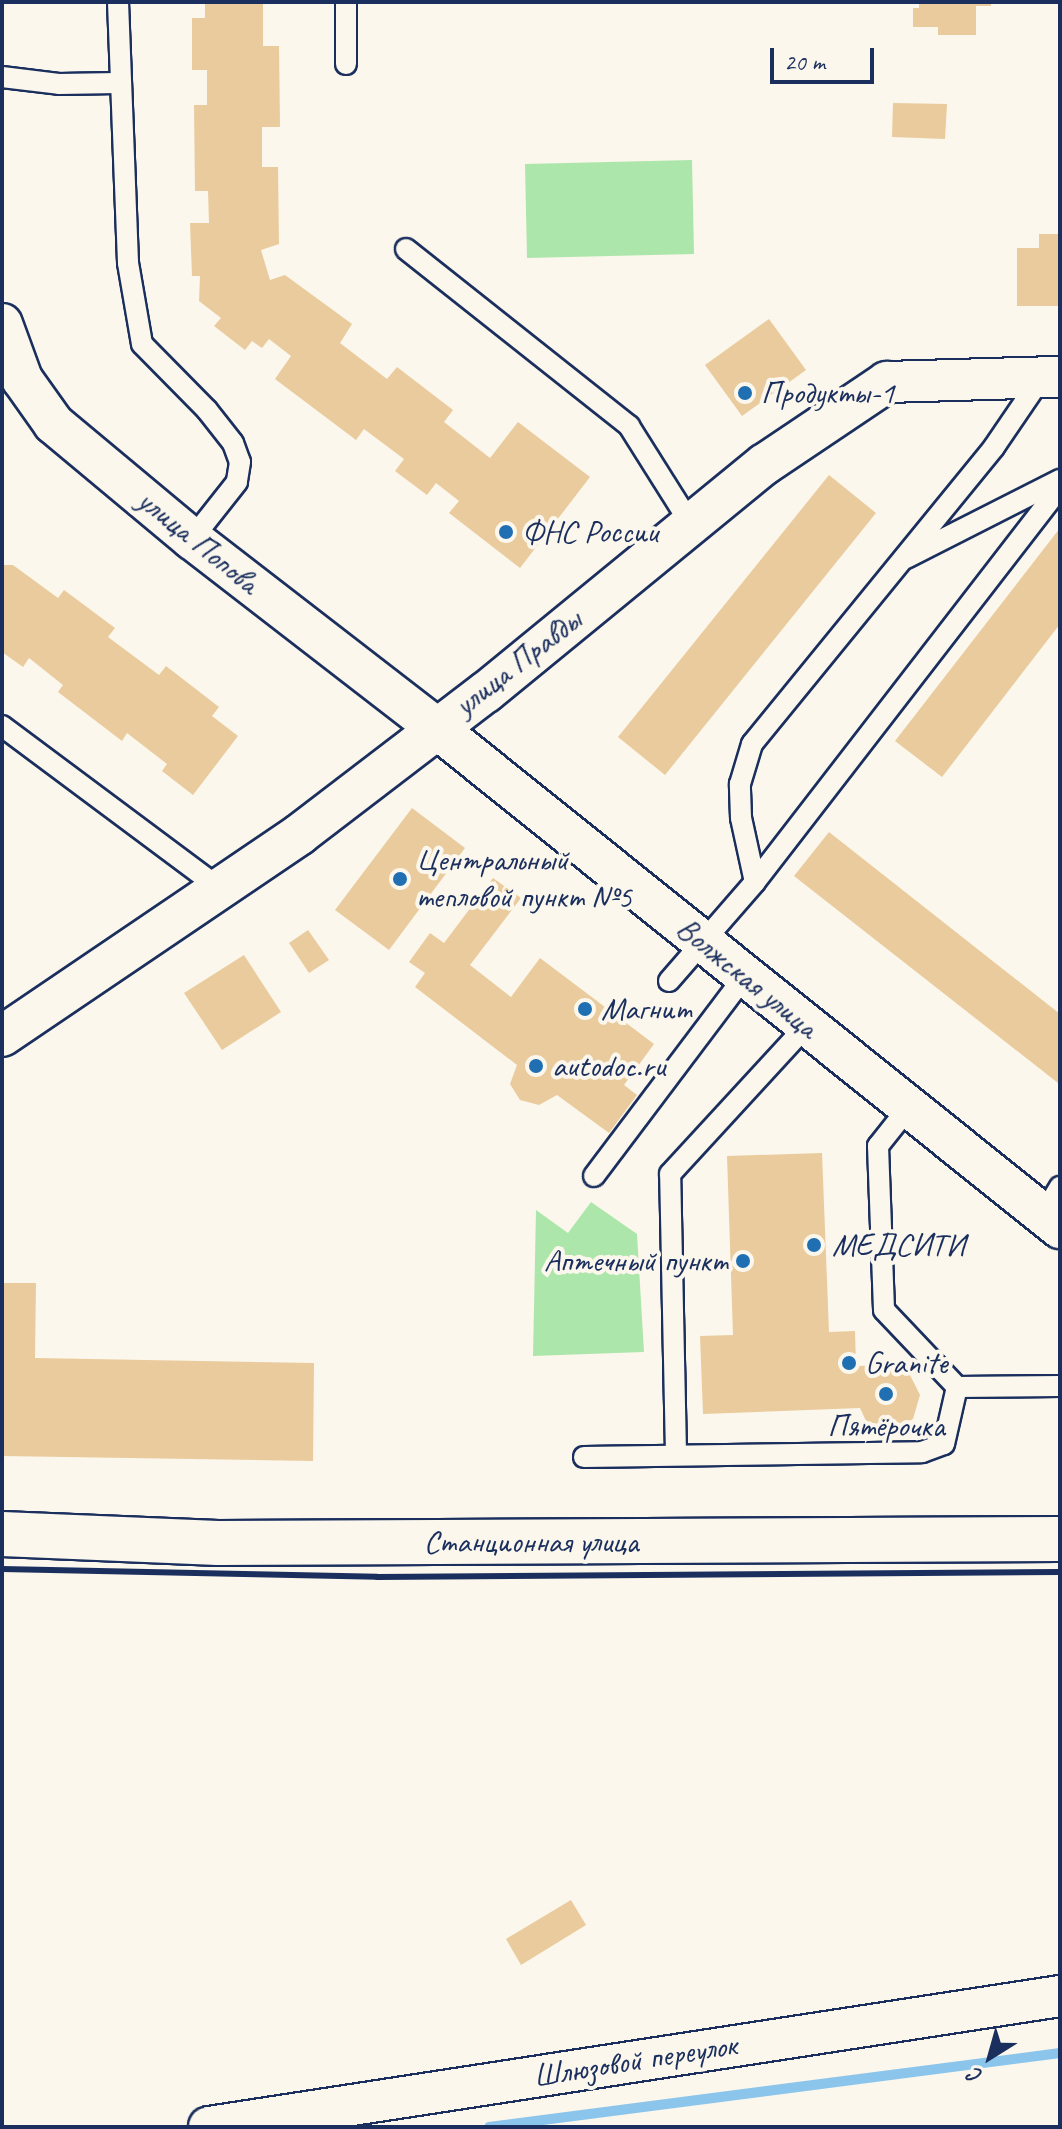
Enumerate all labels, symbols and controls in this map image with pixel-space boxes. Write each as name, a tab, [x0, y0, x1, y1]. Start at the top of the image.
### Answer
scale bar	[774, 32, 878, 82]
text: 20 m	[784, 47, 825, 77]
place label: Продукты-1	[761, 374, 895, 412]
marker: Продукты-1	[736, 384, 754, 402]
street label: улица Попова	[130, 481, 266, 603]
place label: ФНС России	[522, 513, 658, 551]
marker: ФНС России	[497, 523, 515, 541]
street label: улица Правды	[447, 601, 589, 725]
place label: Центральный тепловой пункт №5	[416, 842, 632, 917]
marker: Центральный тепловой пункт №5	[391, 870, 409, 888]
street label: Волжская улица	[668, 909, 826, 1047]
place label: Магнит	[601, 990, 692, 1028]
marker: Магнит	[576, 1000, 594, 1018]
place label: autodoc.ru	[552, 1047, 665, 1085]
marker: autodoc.ru	[527, 1057, 545, 1075]
place label: МЕДСИТИ	[832, 1226, 964, 1264]
marker: МЕДСИТИ	[803, 1234, 825, 1256]
place label: Аптечный пункт	[544, 1242, 727, 1280]
marker: Аптечный пункт	[734, 1252, 752, 1270]
place label: Granite	[865, 1344, 947, 1382]
marker: Granite	[840, 1354, 858, 1372]
marker: Пятёрочка	[877, 1385, 895, 1403]
place label: Пятёрочка	[827, 1407, 945, 1445]
street label: Станционная улица	[423, 1523, 639, 1561]
north arrow	[950, 2017, 1030, 2097]
street label: Шлюзовой переулок	[531, 2026, 739, 2096]
text: С	[963, 2062, 988, 2091]

